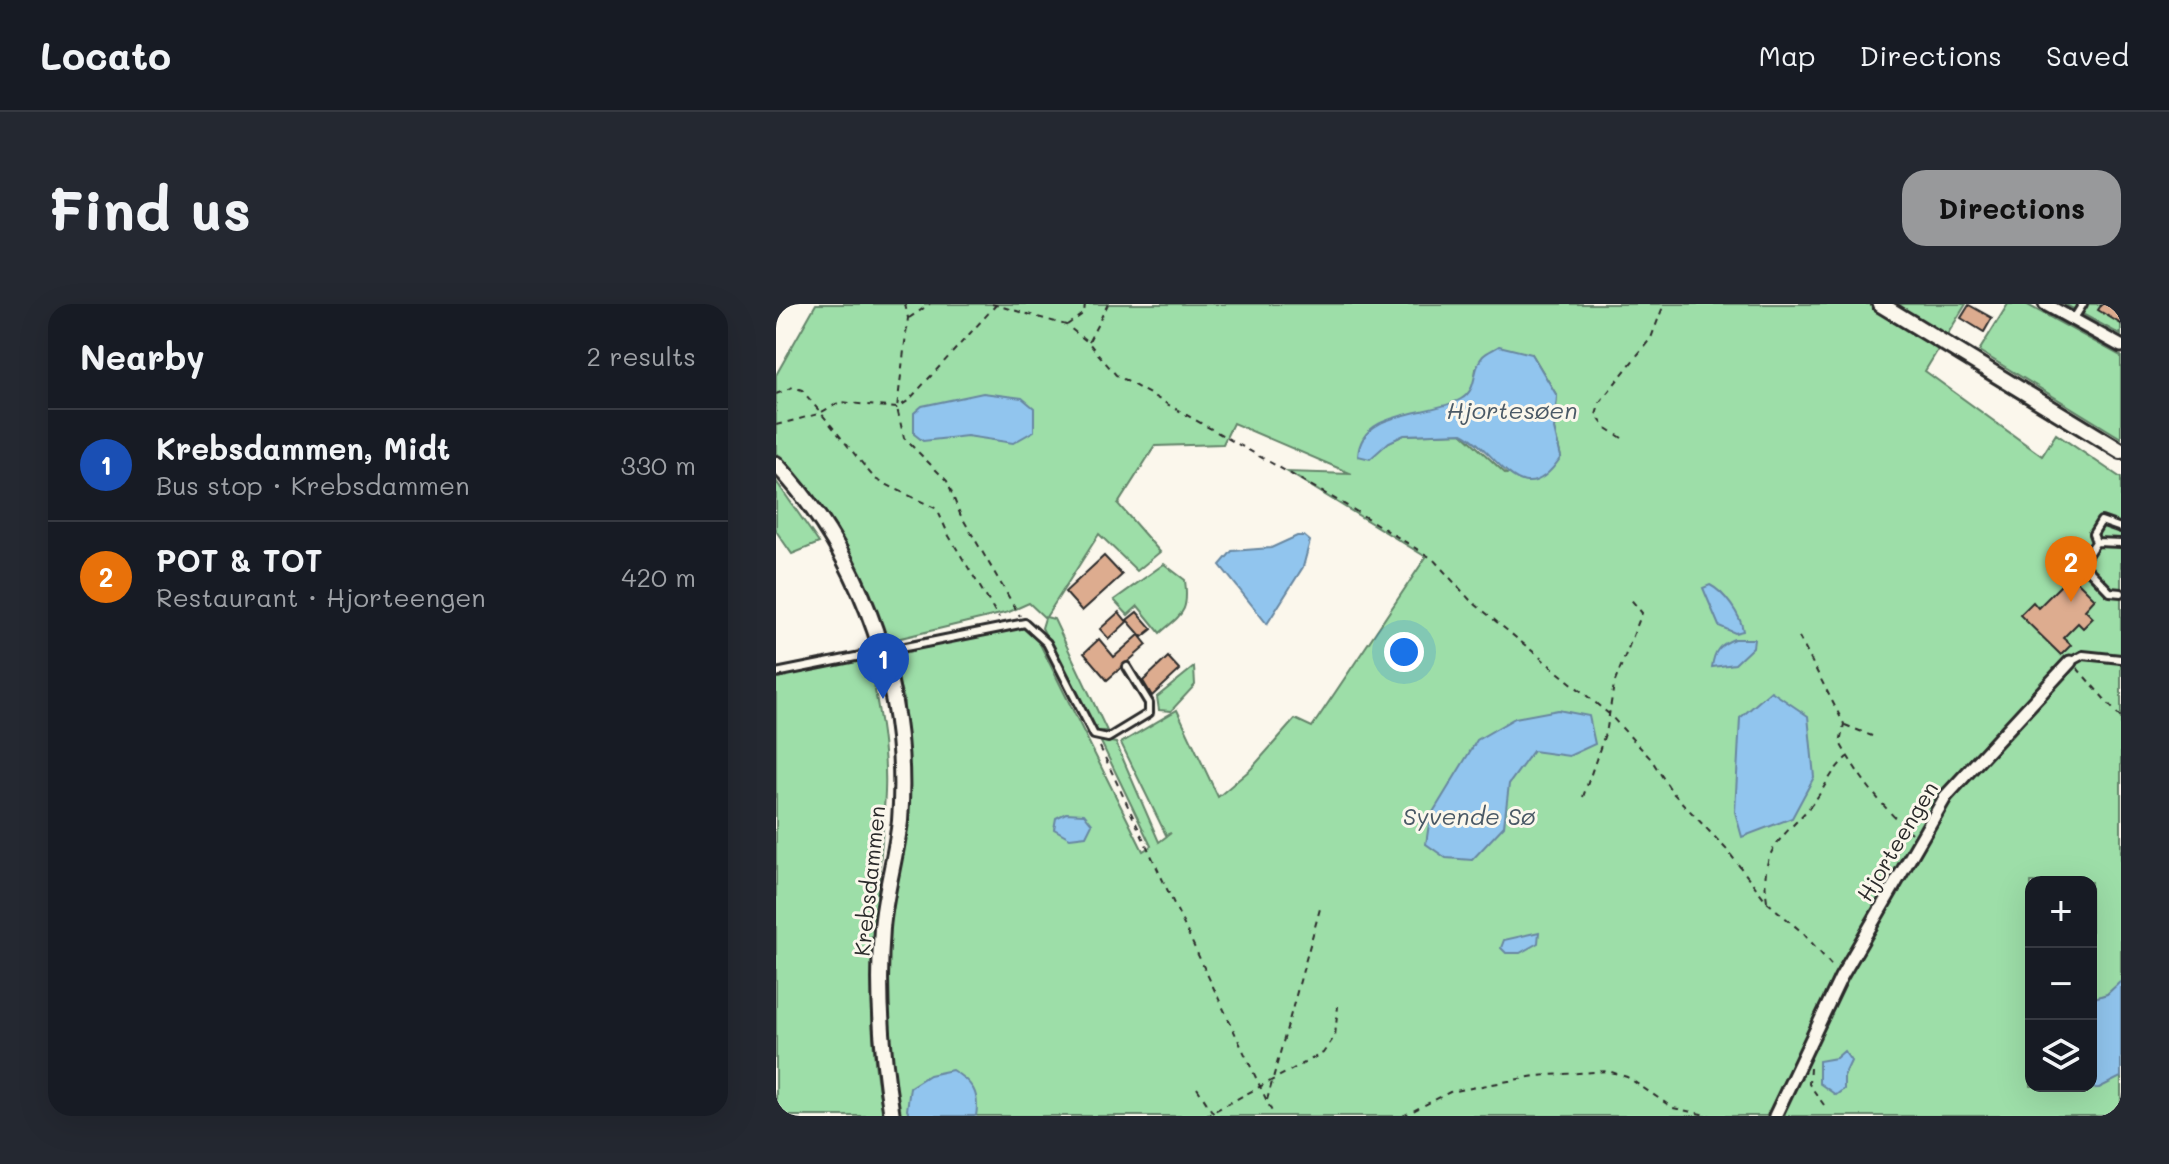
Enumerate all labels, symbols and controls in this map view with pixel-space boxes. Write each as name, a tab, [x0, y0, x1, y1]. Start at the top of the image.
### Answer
text: Locato	[40, 30, 171, 80]
text: Map	[1759, 37, 1816, 73]
text: Directions	[1860, 37, 2002, 73]
text: Saved	[2046, 37, 2129, 73]
button: Directions	[1902, 170, 2121, 246]
text: Find us	[48, 172, 251, 245]
text: Nearby	[80, 334, 205, 379]
text: 2 results	[587, 339, 696, 373]
water label: Hjortesøen	[1447, 394, 1577, 425]
text: Krebsdammen, Midt	[156, 428, 450, 468]
text: 1	[100, 448, 112, 482]
text: 330 m	[620, 448, 696, 482]
text: Bus stop · Krebsdammen	[156, 468, 470, 502]
pin: 2	[2045, 536, 2097, 602]
text: POT & TOT	[156, 540, 322, 580]
text: 2	[99, 560, 113, 594]
text: 420 m	[621, 560, 696, 594]
text: Restaurant · Hjorteengen	[156, 580, 486, 614]
your location	[1384, 632, 1424, 672]
pin: 1	[857, 633, 909, 699]
street label: Hjorteengen	[1850, 776, 1944, 906]
water label: Syvende Sø	[1403, 800, 1536, 831]
street label: Krebsdammen	[847, 804, 891, 958]
map controls	[2025, 876, 2097, 1092]
button: +	[2025, 876, 2097, 948]
button: −	[2025, 948, 2097, 1020]
button: layers	[2025, 1020, 2097, 1092]

